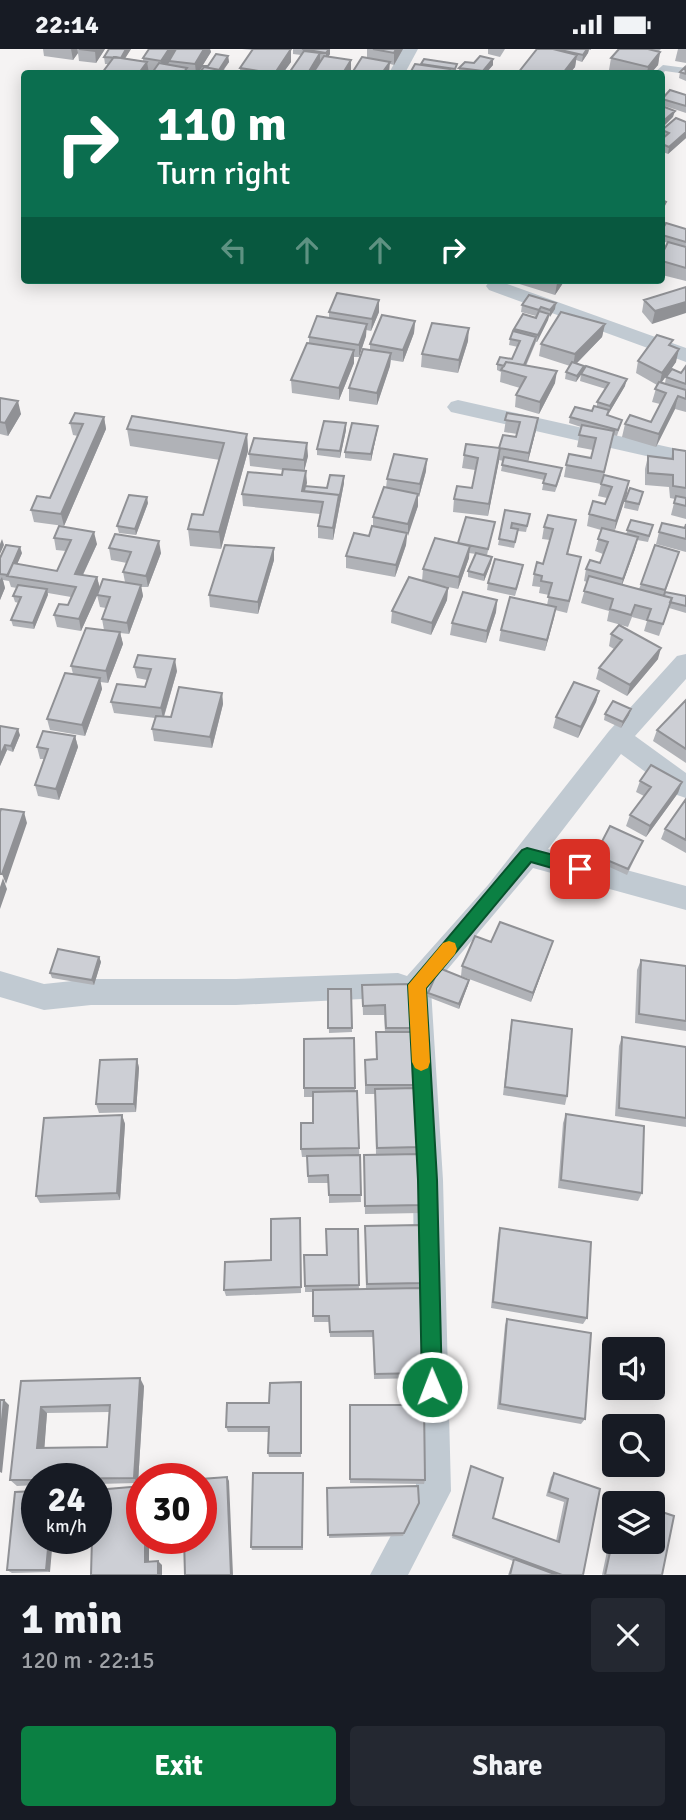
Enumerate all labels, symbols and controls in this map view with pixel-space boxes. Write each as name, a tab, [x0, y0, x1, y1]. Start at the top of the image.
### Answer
text: 22:14	[35, 9, 99, 41]
text: 110 m	[157, 94, 287, 154]
icon: right	[42, 98, 133, 189]
text: Turn right	[157, 154, 290, 193]
icon: left	[215, 231, 253, 269]
icon: ahead	[288, 231, 326, 269]
icon: ahead	[361, 231, 399, 269]
icon: right	[434, 231, 472, 269]
pin	[550, 839, 610, 899]
icon: arrive	[561, 850, 599, 888]
map controls	[602, 1337, 665, 1554]
button: sound	[602, 1337, 665, 1400]
position arrow	[395, 1350, 469, 1424]
button: search	[602, 1414, 665, 1477]
speed limit sign: 30	[126, 1463, 217, 1554]
text: 24	[48, 1478, 85, 1521]
button: layers	[602, 1491, 665, 1554]
text: km/h	[46, 1515, 87, 1537]
text: 1 min	[21, 1594, 122, 1645]
button: close	[591, 1598, 665, 1672]
text: 120 m · 22:15	[21, 1646, 155, 1675]
button: Exit	[21, 1726, 336, 1806]
button: Share	[350, 1726, 665, 1806]

